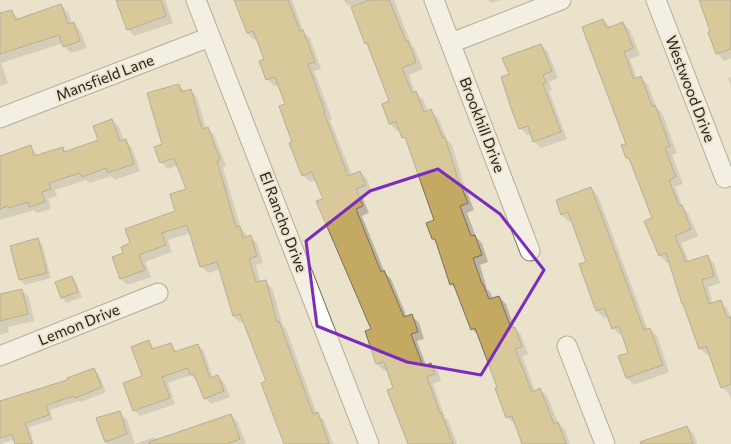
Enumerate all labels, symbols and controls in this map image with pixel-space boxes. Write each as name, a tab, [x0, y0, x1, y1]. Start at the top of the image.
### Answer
street label: Westwood Drive	[662, 33, 720, 144]
street label: Mansfield Lane	[53, 50, 156, 104]
street label: Brookhill Drive	[456, 74, 509, 175]
street label: El Rancho Drive	[257, 169, 311, 274]
street label: Lemon Drive	[35, 300, 122, 349]

